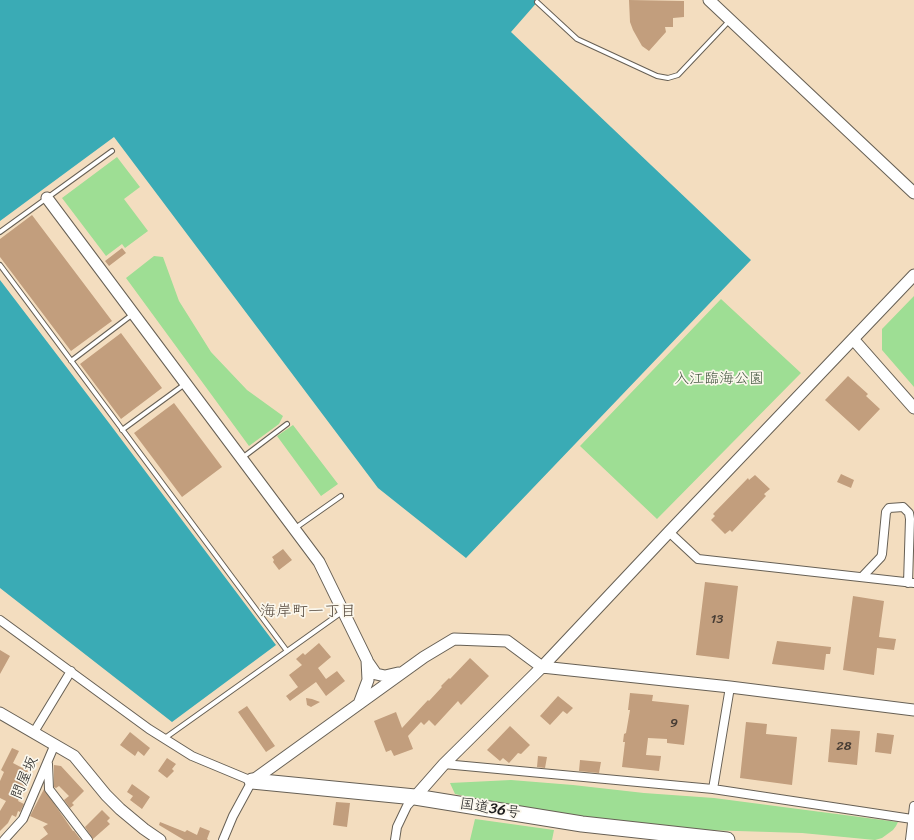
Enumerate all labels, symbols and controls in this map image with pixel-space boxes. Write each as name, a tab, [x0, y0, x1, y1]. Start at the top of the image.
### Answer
park label: 入江臨海公園	[674, 370, 764, 388]
district label: 海岸町一丁目	[260, 602, 356, 622]
house number: 13	[711, 612, 723, 628]
house number: 9	[670, 716, 678, 732]
house number: 28	[836, 739, 852, 755]
street label: 問屋坂	[8, 754, 42, 802]
street label: 国道36号	[458, 795, 522, 823]

